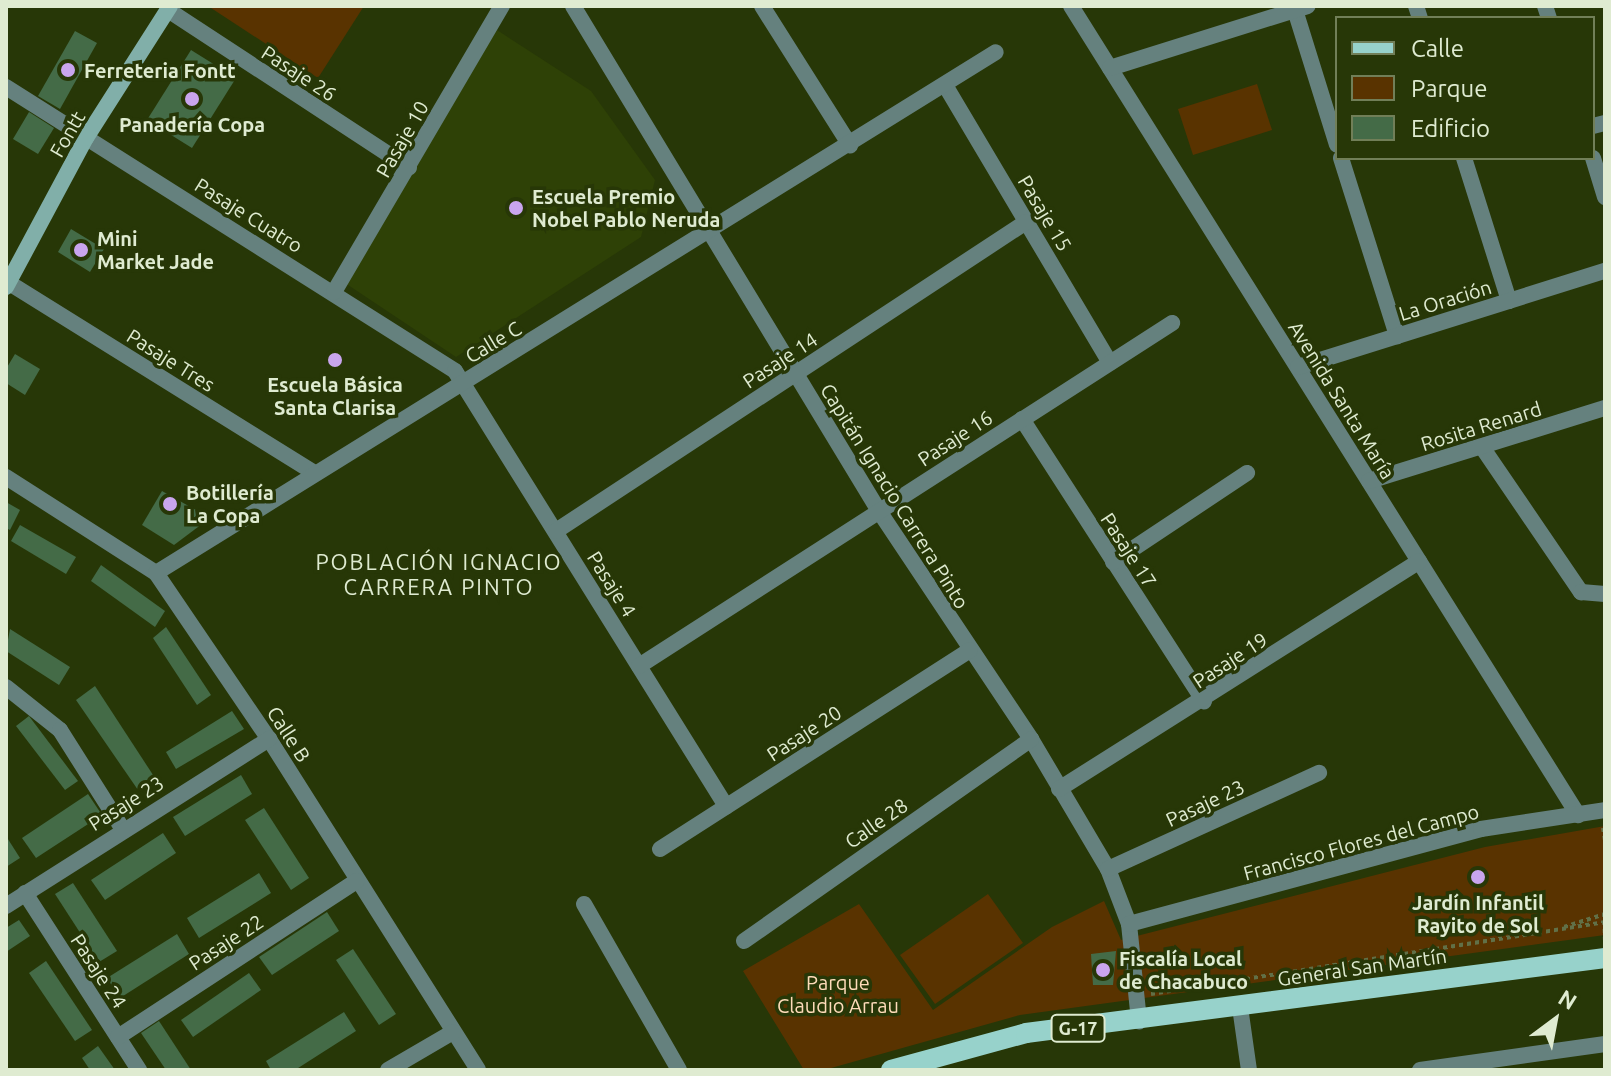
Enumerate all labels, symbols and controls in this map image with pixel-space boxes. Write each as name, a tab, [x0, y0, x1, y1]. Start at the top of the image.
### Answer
legend	[1335, 16, 1595, 160]
text: Calle	[1411, 35, 1464, 62]
street label: Pasaje 26	[257, 40, 341, 106]
place label: Ferreteria Fontt	[84, 58, 236, 82]
marker: Ferreteria Fontt	[59, 61, 77, 79]
text: Parque	[1411, 75, 1488, 102]
marker: Panadería Copa	[183, 90, 201, 108]
street label: Pasaje 10	[371, 97, 433, 181]
street label: Fontt	[44, 107, 90, 161]
place label: Panadería Copa	[119, 112, 265, 136]
text: Edificio	[1411, 115, 1490, 142]
street label: Pasaje 15	[1013, 171, 1077, 255]
street label: Pasaje Cuatro	[191, 172, 307, 258]
place label: Escuela Premio Nobel Pablo Neruda	[532, 184, 720, 231]
marker: Escuela Premio Nobel Pablo Neruda	[507, 199, 525, 217]
place label: Mini Market Jade	[97, 226, 214, 273]
marker: Mini Market Jade	[72, 241, 90, 259]
street label: La Oración	[1396, 275, 1494, 325]
street label: Calle C	[461, 316, 525, 368]
street label: Avenida Santa María	[1284, 317, 1400, 483]
street label: Pasaje Tres	[123, 324, 219, 396]
street label: Pasaje 14	[738, 327, 822, 393]
marker: Escuela Básica Santa Clarisa	[326, 351, 344, 369]
place label: Escuela Básica Santa Clarisa	[267, 372, 403, 419]
street label: Capitán Ignacio Carrera Pinto	[816, 379, 974, 613]
street label: Rosita Renard	[1418, 396, 1544, 456]
street label: Pasaje 16	[913, 405, 997, 471]
place label: Botillería La Copa	[186, 480, 274, 527]
marker: Botillería La Copa	[161, 495, 179, 513]
street label: Pasaje 17	[1096, 508, 1162, 592]
street label: Pasaje 4	[583, 547, 641, 621]
district label: POBLACIÓN IGNACIO CARRERA PINTO	[315, 548, 563, 600]
street label: Pasaje 19	[1188, 627, 1272, 693]
street label: Pasaje 20	[762, 700, 846, 766]
street label: Calle B	[262, 702, 316, 766]
street label: Pasaje 23	[84, 771, 168, 835]
street label: Pasaje 23	[1162, 774, 1248, 832]
street label: Calle 28	[840, 793, 912, 853]
street label: Francisco Flores del Campo	[1241, 799, 1481, 885]
marker: Jardín Infantil Rayito de Sol	[1469, 868, 1487, 886]
place label: Jardín Infantil Rayito de Sol	[1412, 890, 1544, 937]
street label: Pasaje 22	[184, 909, 268, 975]
street label: Pasaje 24	[66, 929, 132, 1013]
street label: General San Martín	[1276, 943, 1448, 991]
place label: Fiscalía Local de Chacabuco	[1119, 946, 1248, 993]
marker: Fiscalía Local de Chacabuco	[1094, 961, 1112, 979]
park label: Parque Claudio Arrau	[777, 971, 899, 1018]
north arrow	[1515, 980, 1595, 1060]
text: N	[1554, 984, 1582, 1014]
road number: G-17	[1050, 1014, 1106, 1042]

